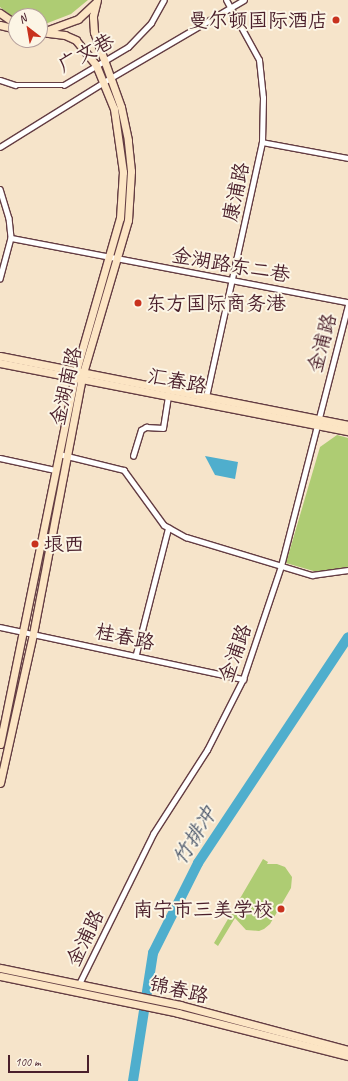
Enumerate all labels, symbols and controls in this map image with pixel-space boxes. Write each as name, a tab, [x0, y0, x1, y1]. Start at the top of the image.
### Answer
north arrow	[8, 8, 48, 48]
place label: 曼尔顿国际酒店	[188, 8, 328, 32]
text: N	[16, 11, 29, 26]
marker: 曼尔顿国际酒店	[331, 15, 341, 25]
street label: 广文巷	[54, 28, 118, 78]
street label: 康浦路	[218, 160, 254, 224]
street label: 金湖路东二巷	[170, 243, 292, 287]
place label: 东方国际商务港	[146, 291, 286, 315]
marker: 东方国际商务港	[133, 298, 143, 308]
street label: 金浦路	[303, 311, 341, 375]
street label: 金湖南路	[45, 344, 87, 428]
street label: 汇春路	[145, 363, 209, 399]
place label: 埌西	[44, 532, 84, 556]
marker: 埌西	[29, 538, 41, 550]
street label: 桂春路	[93, 619, 157, 655]
street label: 金浦路	[213, 621, 257, 685]
water label: 竹排冲	[167, 803, 221, 869]
place label: 南宁市三美学校	[133, 897, 273, 921]
marker: 南宁市三美学校	[276, 904, 286, 914]
street label: 金浦路	[61, 906, 109, 970]
street label: 锦春路	[147, 972, 211, 1008]
scale bar	[10, 1047, 91, 1073]
text: 100 m	[15, 1054, 41, 1070]

